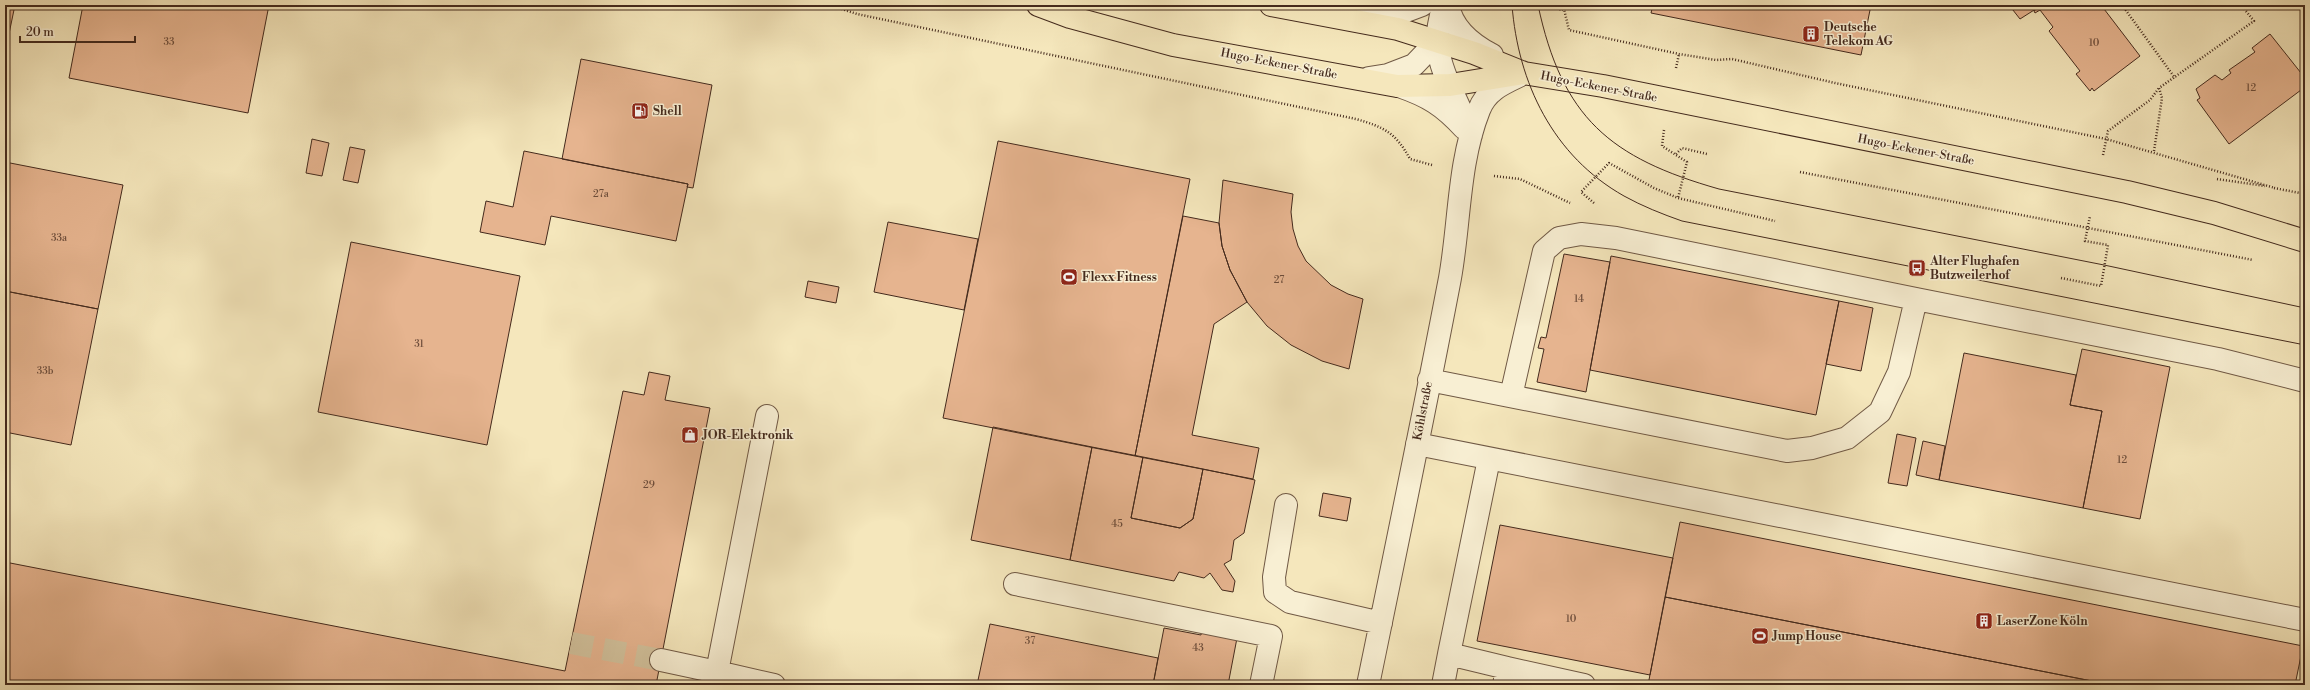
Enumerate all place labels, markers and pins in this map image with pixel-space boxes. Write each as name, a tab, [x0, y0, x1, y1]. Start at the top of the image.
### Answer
place label: Deutsche Telekom AG	[1824, 20, 1894, 49]
building icon: Deutsche Telekom AG	[1801, 24, 1821, 44]
fuel station icon: Shell	[630, 101, 650, 121]
place label: Shell	[653, 104, 682, 119]
place label: Alter Flughafen Butzweilerhof	[1929, 254, 2020, 283]
bus stop icon: Alter Flughafen Butzweilerhof	[1907, 258, 1927, 278]
sports icon: Flexx Fitness	[1059, 267, 1079, 287]
place label: Flexx Fitness	[1082, 270, 1157, 285]
shop icon: JOR-Elektronik	[680, 425, 700, 445]
place label: JOR-Elektronik	[701, 428, 794, 443]
building icon: LaserZone Köln	[1974, 611, 1994, 631]
place label: LaserZone Köln	[1997, 614, 2088, 629]
sports icon: Jump House	[1750, 626, 1770, 646]
place label: Jump House	[1771, 629, 1842, 644]

